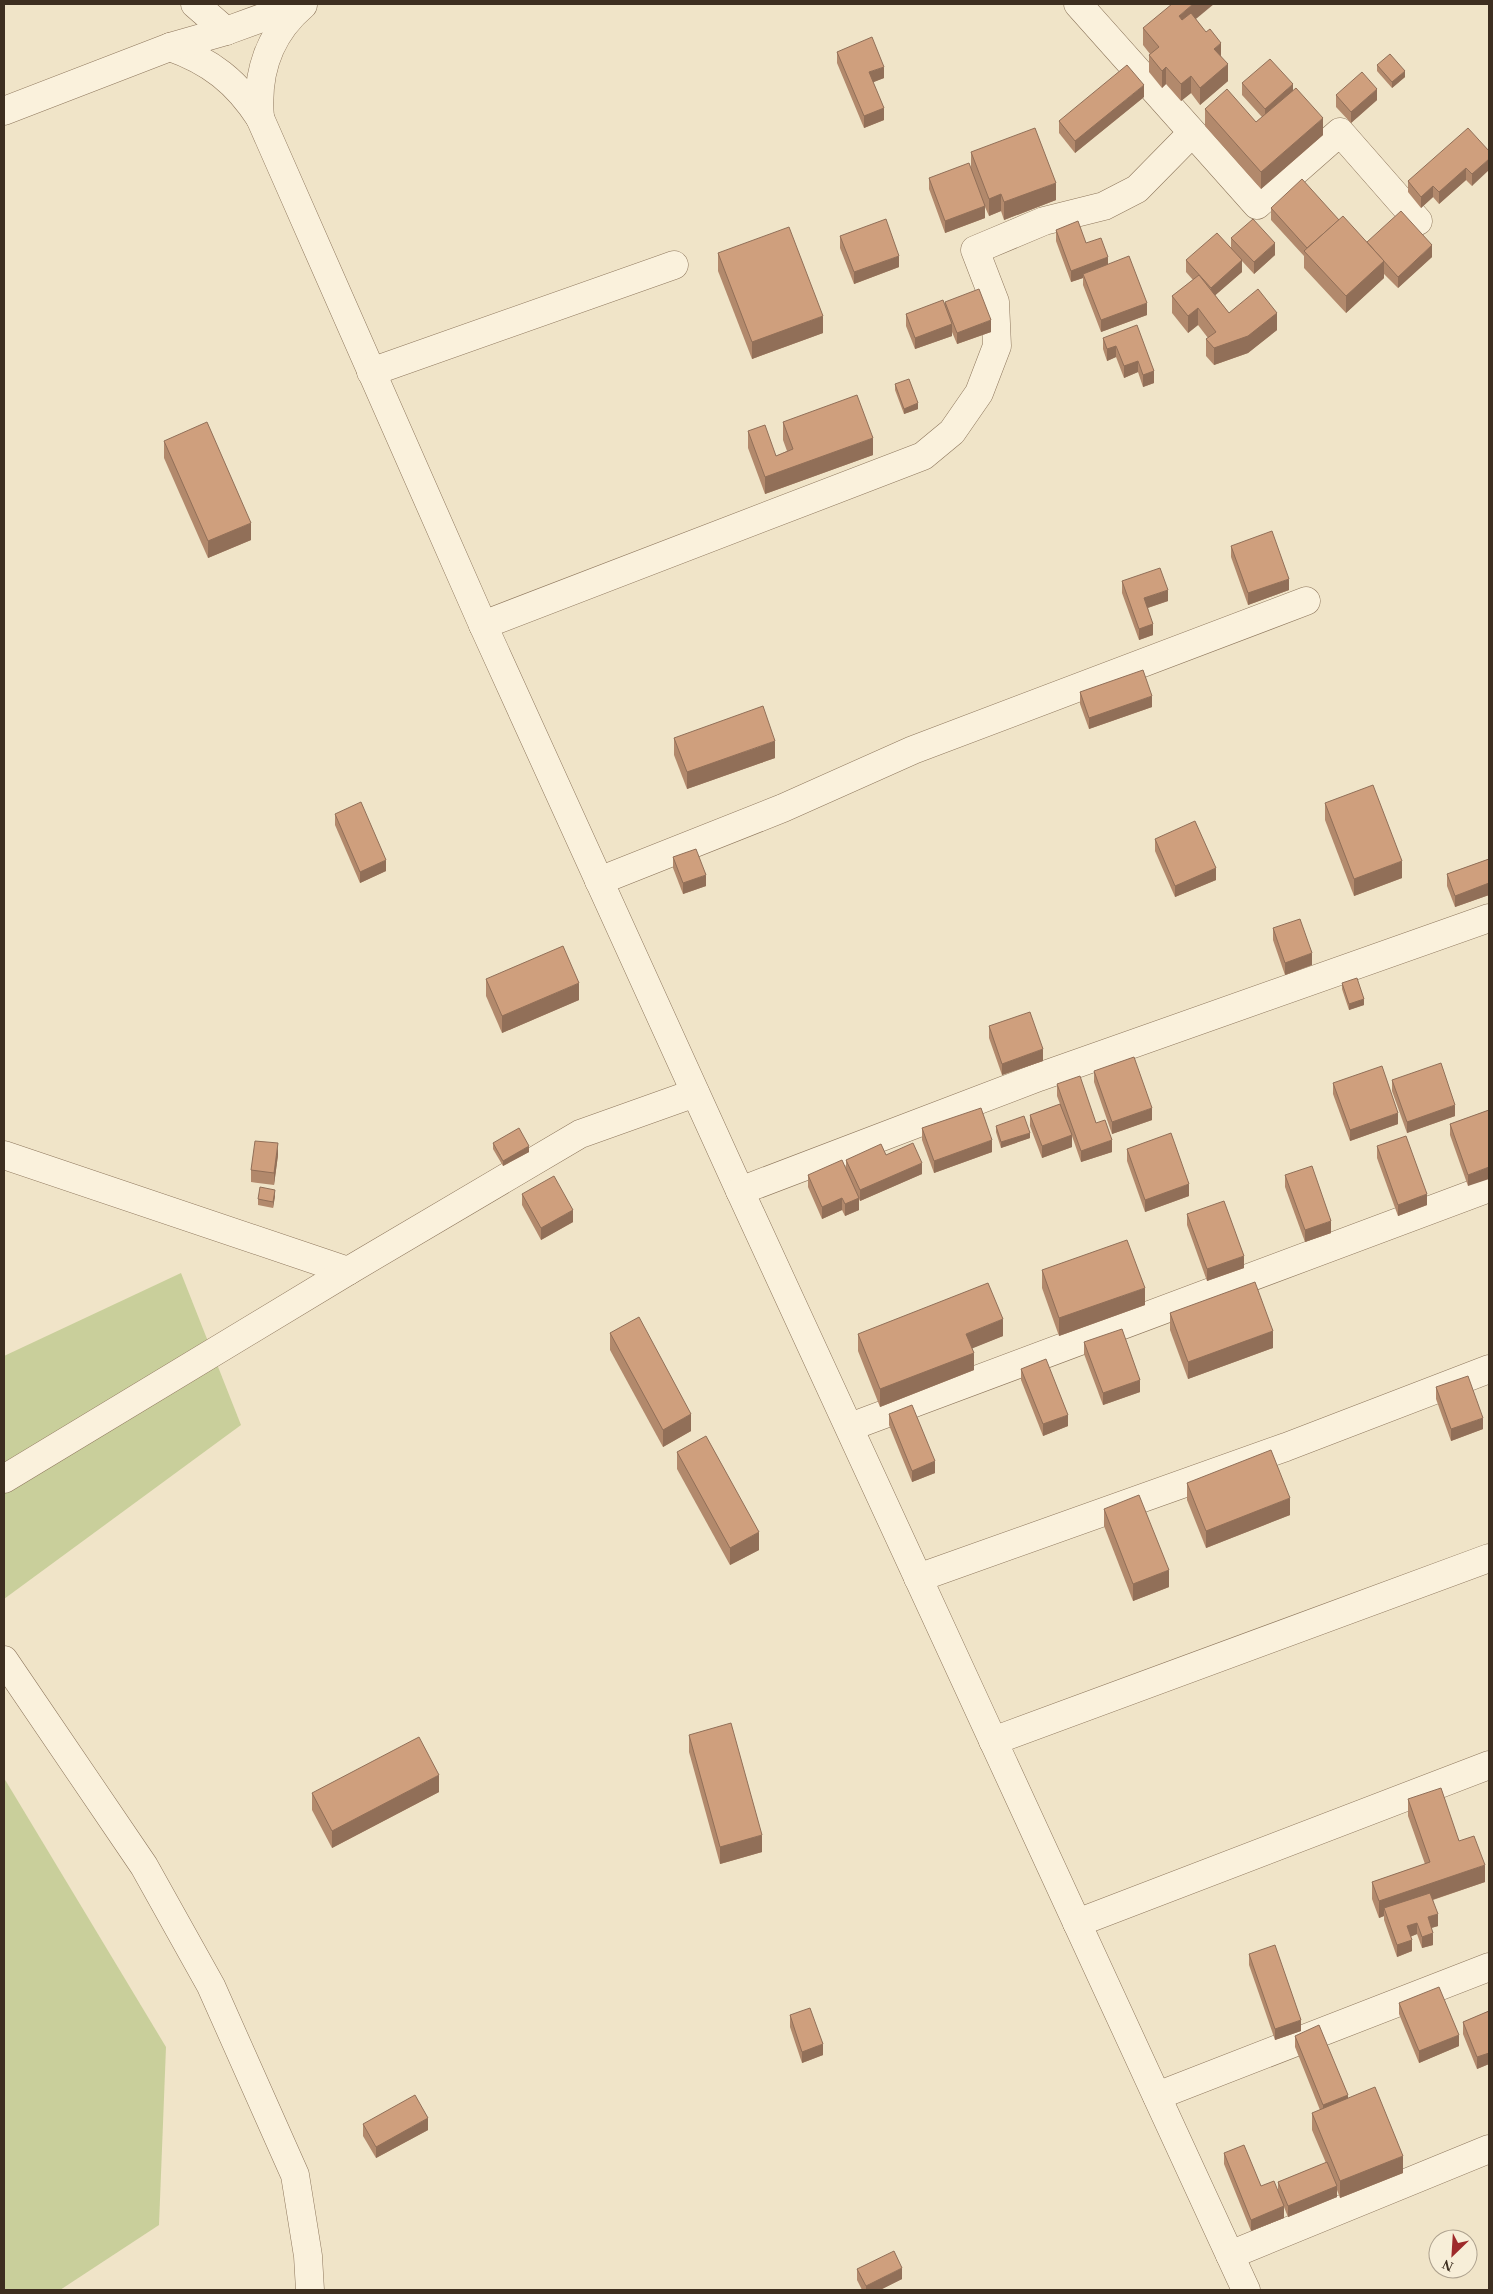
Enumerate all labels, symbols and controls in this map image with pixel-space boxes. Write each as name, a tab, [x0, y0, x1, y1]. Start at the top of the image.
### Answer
north arrow	[1428, 2229, 1478, 2279]
text: N	[1440, 2256, 1455, 2274]

